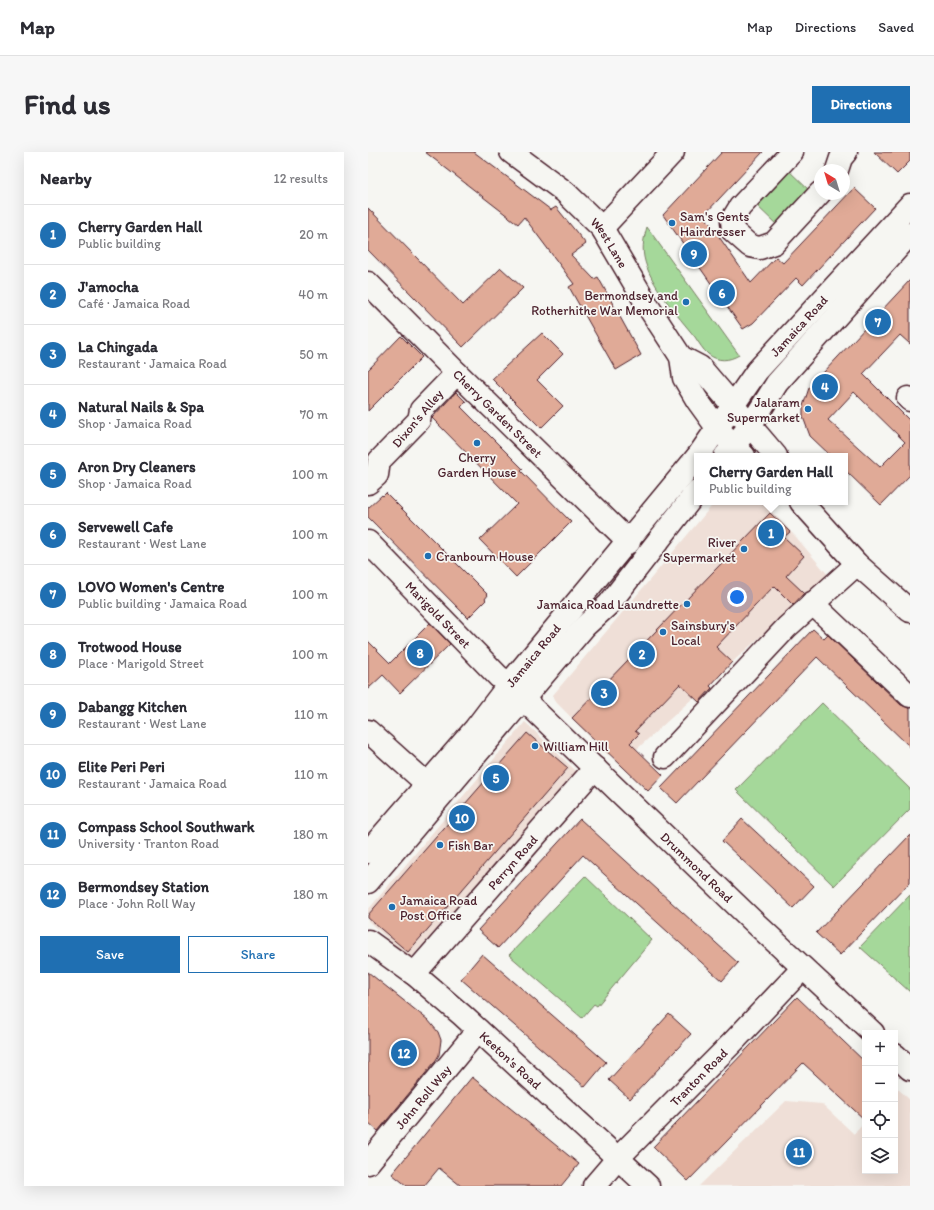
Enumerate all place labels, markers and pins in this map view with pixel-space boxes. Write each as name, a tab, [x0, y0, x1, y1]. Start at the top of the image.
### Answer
place label: Sam's Gents Hairdresser	[680, 209, 750, 239]
marker: Sam's Gents Hairdresser	[667, 218, 677, 228]
pin: 9	[681, 239, 707, 269]
pin: 6	[709, 278, 735, 308]
place label: Bermondsey and Rotherhithe War Memorial	[531, 288, 678, 318]
marker: Bermondsey and Rotherhithe War Memorial	[681, 297, 691, 307]
pin: 7	[865, 307, 891, 337]
pin: 4	[812, 372, 838, 402]
place label: Jalaram Supermarket	[727, 395, 800, 425]
marker: Jalaram Supermarket	[803, 404, 813, 414]
marker: Cherry Garden House	[472, 438, 482, 448]
place label: Cherry Garden House	[437, 450, 517, 480]
pin: 1	[758, 518, 784, 548]
place label: River Supermarket	[663, 535, 736, 565]
marker: River Supermarket	[739, 544, 749, 554]
place label: Cranbourn House	[436, 549, 534, 564]
marker: Cranbourn House	[423, 551, 433, 561]
place label: Jamaica Road Laundrette	[537, 597, 679, 612]
marker: Jamaica Road Laundrette	[682, 599, 692, 609]
place label: Sainsbury's Local	[671, 618, 735, 648]
marker: Sainsbury's Local	[658, 627, 668, 637]
pin: 8	[407, 638, 433, 668]
pin: 2	[629, 639, 655, 669]
pin: 3	[591, 678, 617, 708]
place label: William Hill	[543, 739, 609, 754]
marker: William Hill	[530, 741, 540, 751]
pin: 5	[483, 763, 509, 793]
pin: 10	[449, 803, 475, 833]
place label: Fish Bar	[448, 838, 494, 853]
marker: Fish Bar	[435, 840, 445, 850]
place label: Jamaica Road Post Office	[400, 893, 477, 923]
marker: Jamaica Road Post Office	[387, 902, 397, 912]
pin: 12	[391, 1038, 417, 1068]
pin: 11	[786, 1137, 812, 1167]

